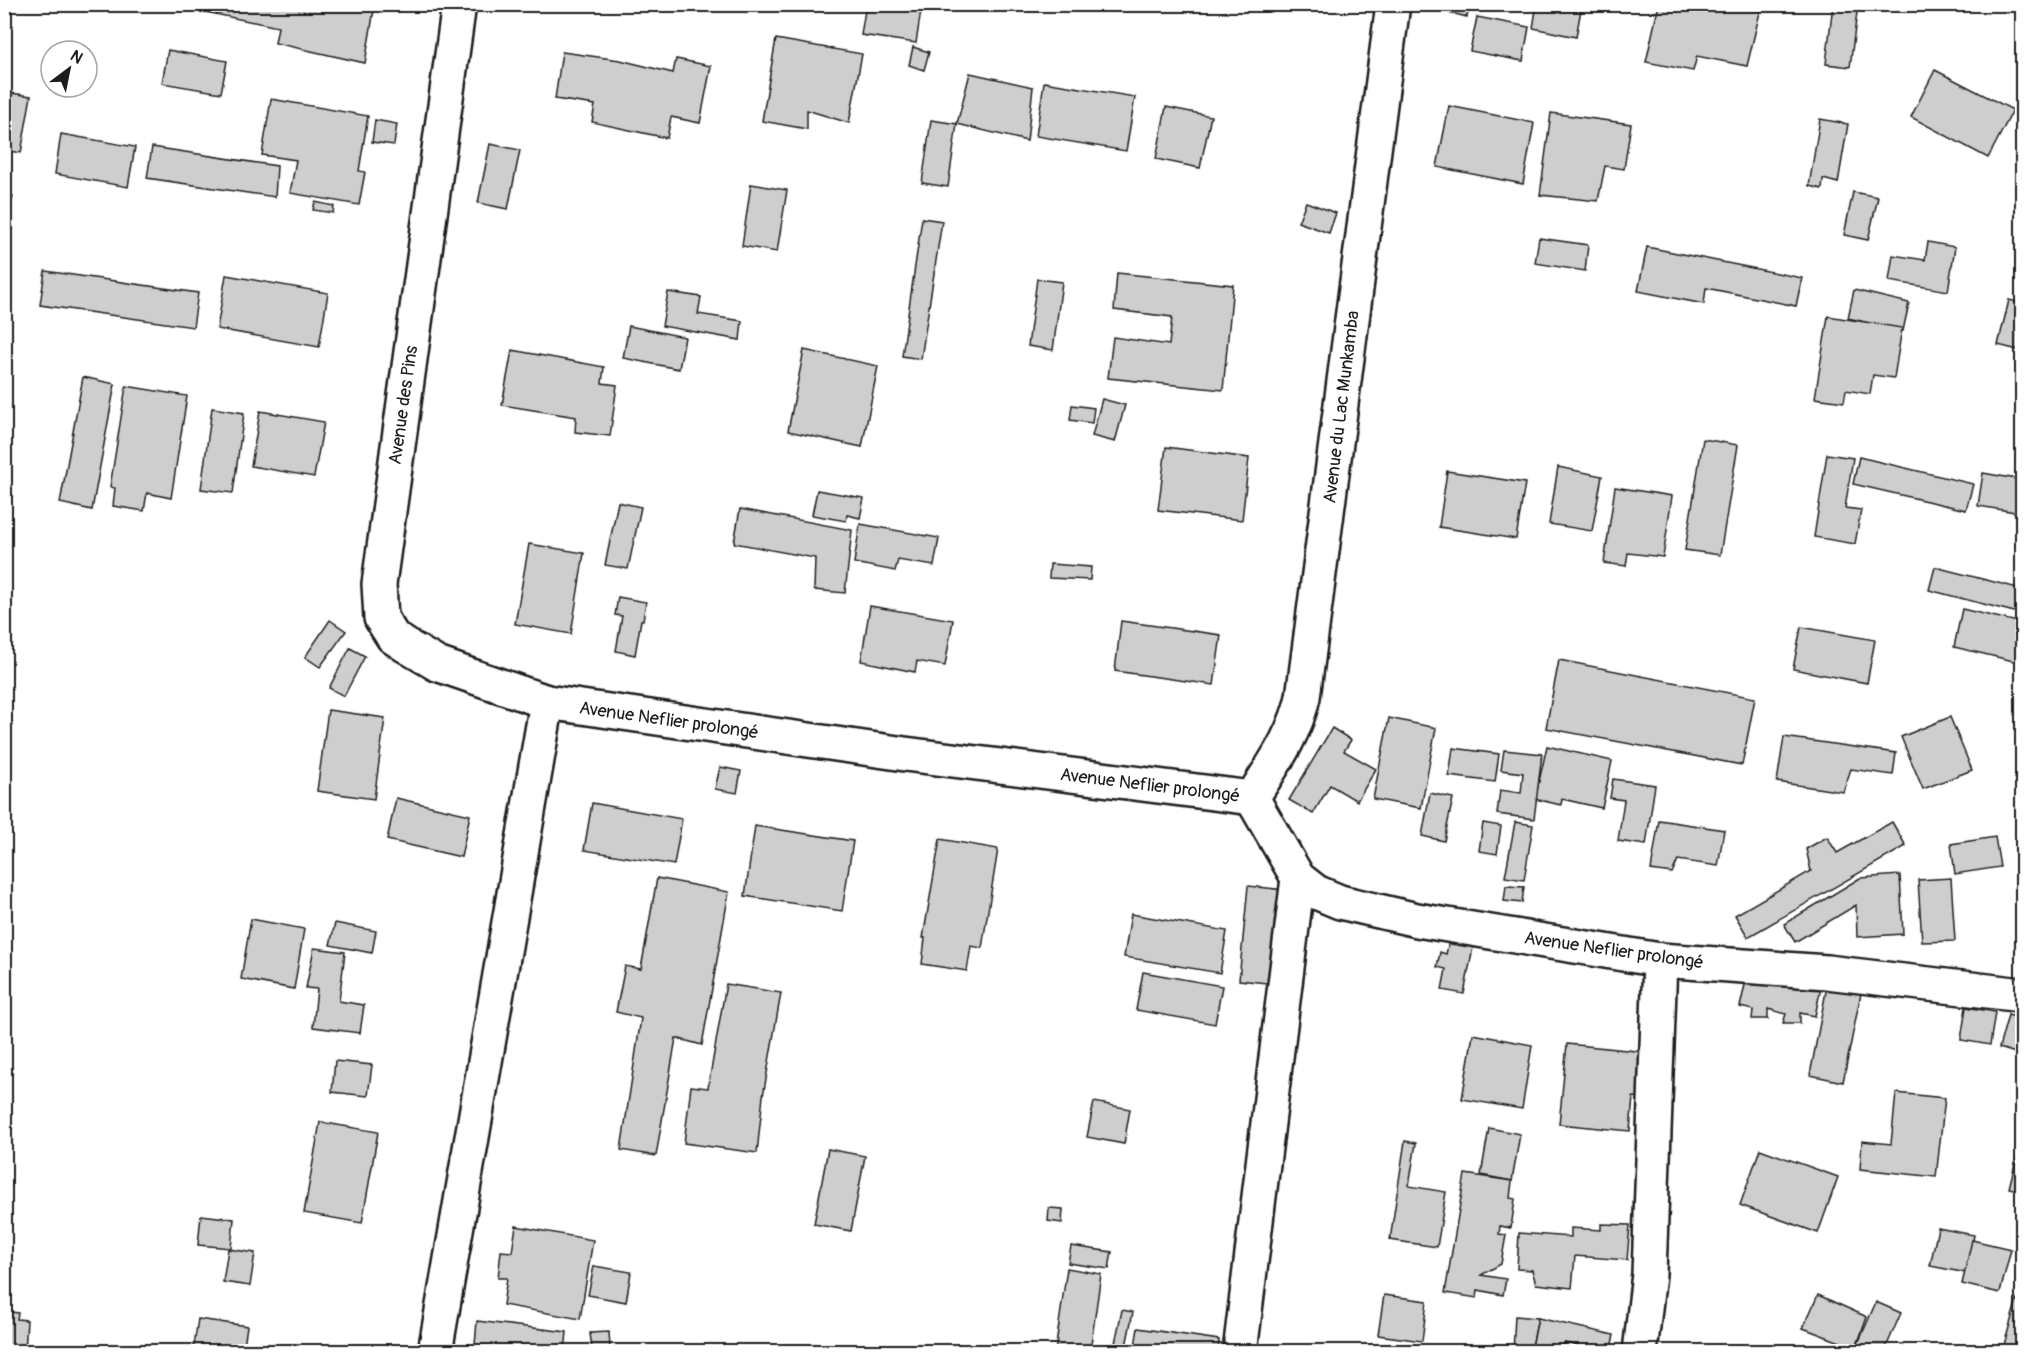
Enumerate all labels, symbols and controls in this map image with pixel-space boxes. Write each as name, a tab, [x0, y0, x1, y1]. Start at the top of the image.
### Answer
north arrow	[39, 39, 99, 99]
text: N	[67, 46, 86, 69]
street label: Avenue du Lac Munkamba	[1318, 309, 1365, 505]
street label: Avenue des Pins	[384, 344, 423, 466]
street label: Avenue Neflier prolongé	[578, 697, 760, 744]
street label: Avenue Neflier prolongé	[1059, 763, 1241, 808]
street label: Avenue Neflier prolongé	[1523, 927, 1705, 974]

